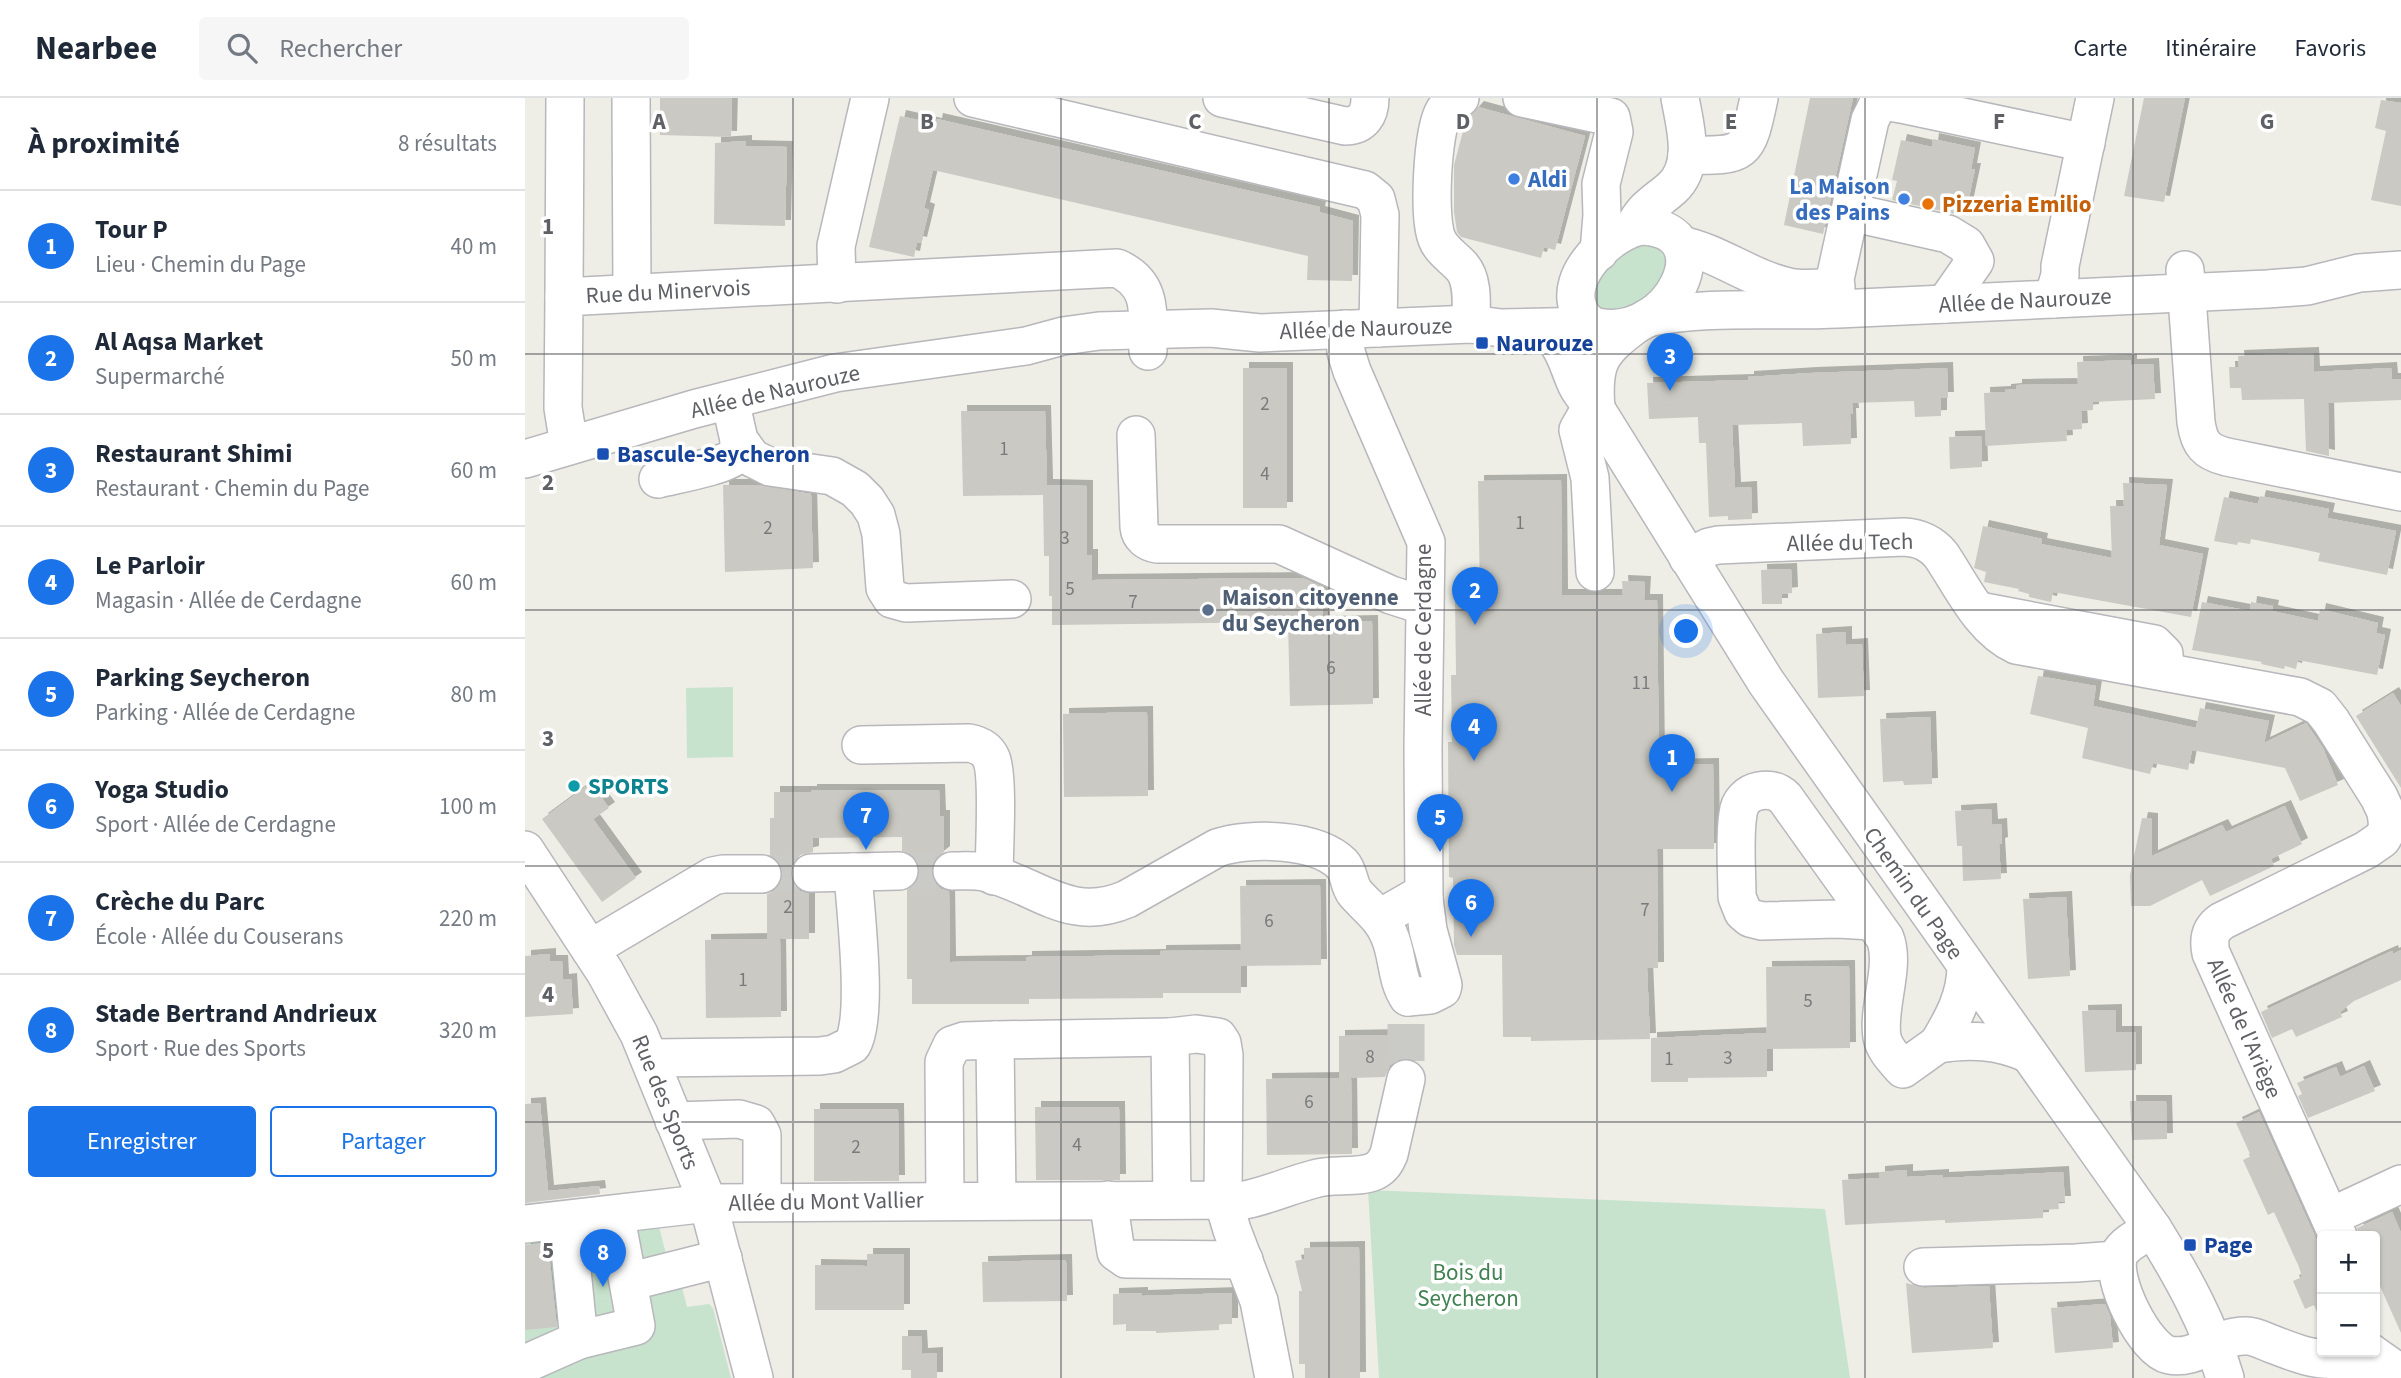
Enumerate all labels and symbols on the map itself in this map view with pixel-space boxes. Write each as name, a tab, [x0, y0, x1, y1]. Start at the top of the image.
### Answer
text: A	[651, 105, 666, 138]
text: B	[920, 105, 934, 138]
text: C	[1188, 105, 1202, 138]
text: D	[1456, 105, 1470, 138]
text: E	[1725, 105, 1737, 138]
text: F	[1993, 105, 2005, 138]
text: G	[2260, 105, 2274, 138]
place label: Aldi	[1527, 163, 1567, 196]
place label: La Maison des Pains	[1789, 170, 1890, 229]
marker: Aldi	[1506, 171, 1522, 187]
place label: Pizzeria Emilio	[1942, 188, 2091, 221]
marker: La Maison des Pains	[1896, 191, 1912, 207]
marker: Pizzeria Emilio	[1920, 196, 1936, 212]
text: 1	[542, 210, 554, 243]
street label: Rue du Minervois	[585, 271, 751, 312]
street label: Allée de Naurouze	[1938, 279, 2112, 322]
street label: Allée de Naurouze	[1279, 309, 1453, 348]
place label: Naurouze	[1496, 327, 1594, 360]
pin: 3	[1647, 333, 1693, 391]
marker: Naurouze	[1474, 335, 1490, 351]
street label: Allée de Naurouze	[687, 356, 863, 427]
house number: 2	[1260, 391, 1270, 418]
house number: 1	[999, 436, 1009, 463]
place label: Bascule-Seycheron	[617, 438, 810, 471]
marker: Bascule-Seycheron	[595, 446, 611, 462]
house number: 4	[1260, 461, 1270, 488]
text: 2	[542, 466, 554, 499]
house number: 1	[1515, 510, 1525, 537]
house number: 2	[763, 515, 773, 542]
house number: 3	[1060, 525, 1070, 552]
street label: Allée du Tech	[1786, 525, 1914, 560]
street label: Allée de Cerdagne	[1407, 544, 1440, 716]
pin: 2	[1452, 567, 1498, 625]
house number: 5	[1065, 576, 1075, 603]
place label: Maison citoyenne du Seycheron	[1222, 581, 1399, 640]
house number: 7	[1128, 589, 1138, 616]
marker: Maison citoyenne du Seycheron	[1200, 602, 1216, 618]
your location	[1669, 614, 1703, 648]
house number: 6	[1326, 655, 1336, 682]
house number: 11	[1632, 670, 1650, 697]
pin: 4	[1451, 703, 1497, 761]
text: 3	[542, 722, 554, 755]
pin: 1	[1649, 734, 1695, 792]
place label: SPORTS	[588, 770, 669, 803]
marker: SPORTS	[566, 778, 582, 794]
pin: 7	[843, 792, 889, 850]
pin: 5	[1417, 794, 1463, 852]
street label: Chemin du Page	[1856, 820, 1972, 966]
pin: 6	[1448, 879, 1494, 937]
house number: 2	[783, 894, 793, 921]
house number: 7	[1640, 897, 1650, 924]
house number: 6	[1264, 908, 1274, 935]
street label: Allée de l'Ariège	[2199, 953, 2290, 1104]
house number: 1	[738, 967, 748, 994]
text: 4	[542, 978, 554, 1011]
house number: 5	[1803, 988, 1813, 1015]
street label: Rue des Sports	[624, 1030, 708, 1175]
house number: 8	[1365, 1044, 1375, 1071]
house number: 3	[1723, 1045, 1733, 1072]
house number: 1	[1664, 1046, 1674, 1073]
house number: 6	[1304, 1089, 1314, 1116]
house number: 4	[1072, 1132, 1082, 1159]
house number: 2	[851, 1134, 861, 1161]
street label: Allée du Mont Vallier	[728, 1183, 925, 1220]
pin: 8	[580, 1229, 626, 1287]
place label: Page	[2204, 1229, 2253, 1262]
text: 5	[542, 1234, 554, 1267]
marker: Page	[2182, 1237, 2198, 1253]
park label: Bois du Seycheron	[1417, 1256, 1519, 1315]

